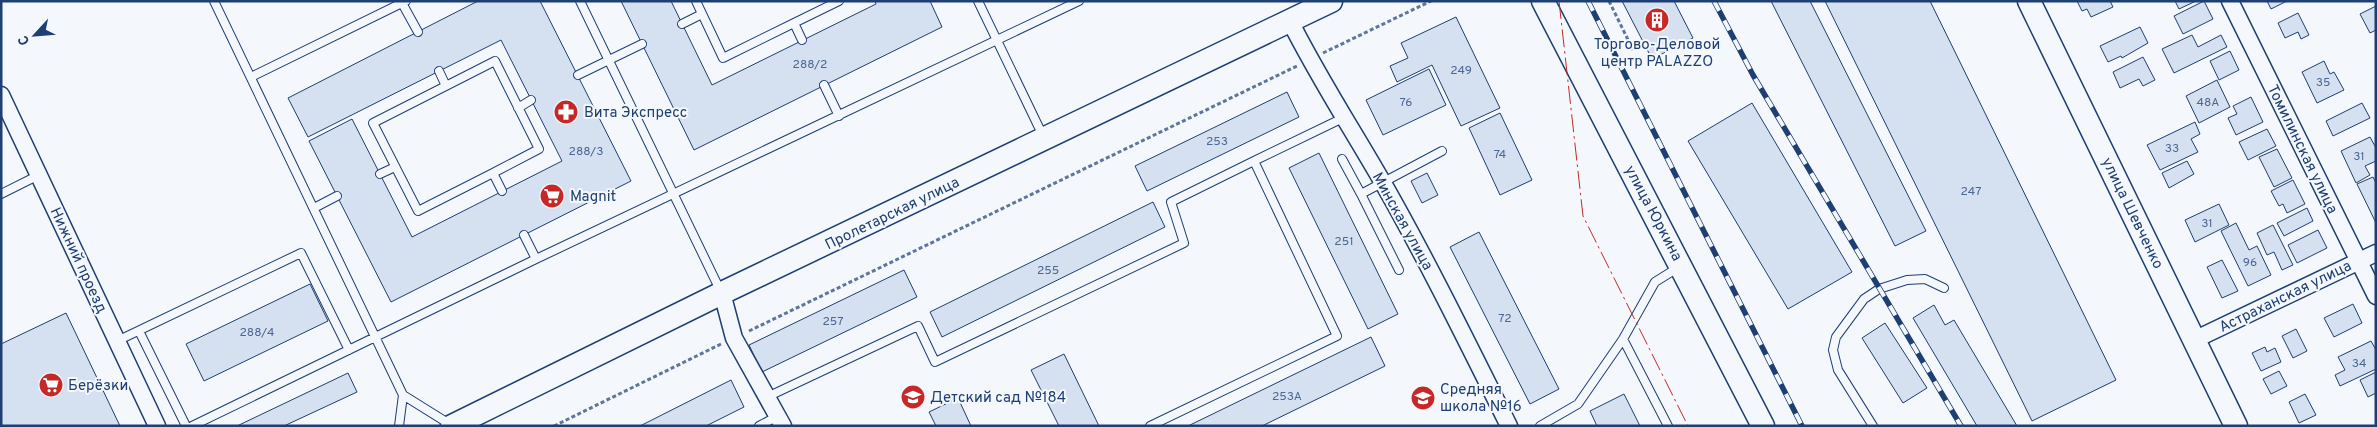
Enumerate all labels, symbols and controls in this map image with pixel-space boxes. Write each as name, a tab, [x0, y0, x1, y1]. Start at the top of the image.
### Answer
building icon: Торгово-Деловой центр PALAZZO	[1644, 7, 1670, 33]
north arrow	[10, 10, 60, 60]
text: С	[15, 32, 34, 48]
place label: Торгово-Деловой центр PALAZZO	[1594, 36, 1720, 72]
house number: 288/2	[793, 57, 827, 73]
house number: 249	[1450, 63, 1472, 79]
house number: 35	[2316, 75, 2330, 91]
street label: Томилинская улица	[2262, 82, 2341, 217]
house number: 76	[1400, 95, 1412, 111]
house number: 48А	[2197, 95, 2219, 111]
pharmacy icon: Вита Экспресс	[553, 99, 579, 125]
place label: Вита Экспресс	[584, 104, 687, 123]
house number: 253	[1206, 134, 1228, 150]
house number: 33	[2165, 141, 2179, 157]
house number: 288/3	[569, 144, 603, 160]
house number: 74	[1494, 147, 1506, 163]
house number: 31	[2353, 149, 2365, 165]
street label: улица Шевченко	[2096, 155, 2167, 273]
street label: улица Юркина	[1620, 163, 1686, 265]
street label: Минская улица	[1367, 169, 1436, 274]
street label: Пролетарская улица	[822, 174, 963, 255]
supermarket icon: Magnit	[539, 183, 565, 209]
house number: 247	[1961, 184, 1981, 200]
place label: Magnit	[570, 188, 616, 207]
street label: Нижний проезд	[45, 205, 110, 317]
house number: 31	[2201, 216, 2213, 232]
house number: 251	[1334, 234, 1354, 250]
house number: 96	[2243, 255, 2257, 271]
street label: Астраханская улица	[2216, 257, 2355, 338]
house number: 255	[1037, 263, 1059, 279]
house number: 72	[1498, 311, 1512, 327]
house number: 257	[823, 314, 843, 330]
house number: 288/4	[240, 325, 274, 341]
house number: 34	[2352, 356, 2366, 372]
supermarket icon: Берёзки	[38, 372, 64, 398]
place label: Берёзки	[68, 377, 128, 396]
place label: Средняя школа №16	[1440, 381, 1522, 417]
school or university icon: Детский сад №184	[900, 384, 926, 410]
school or university icon: Средняя школа №16	[1410, 385, 1436, 411]
place label: Детский сад №184	[930, 389, 1066, 408]
house number: 253А	[1272, 389, 1302, 405]

